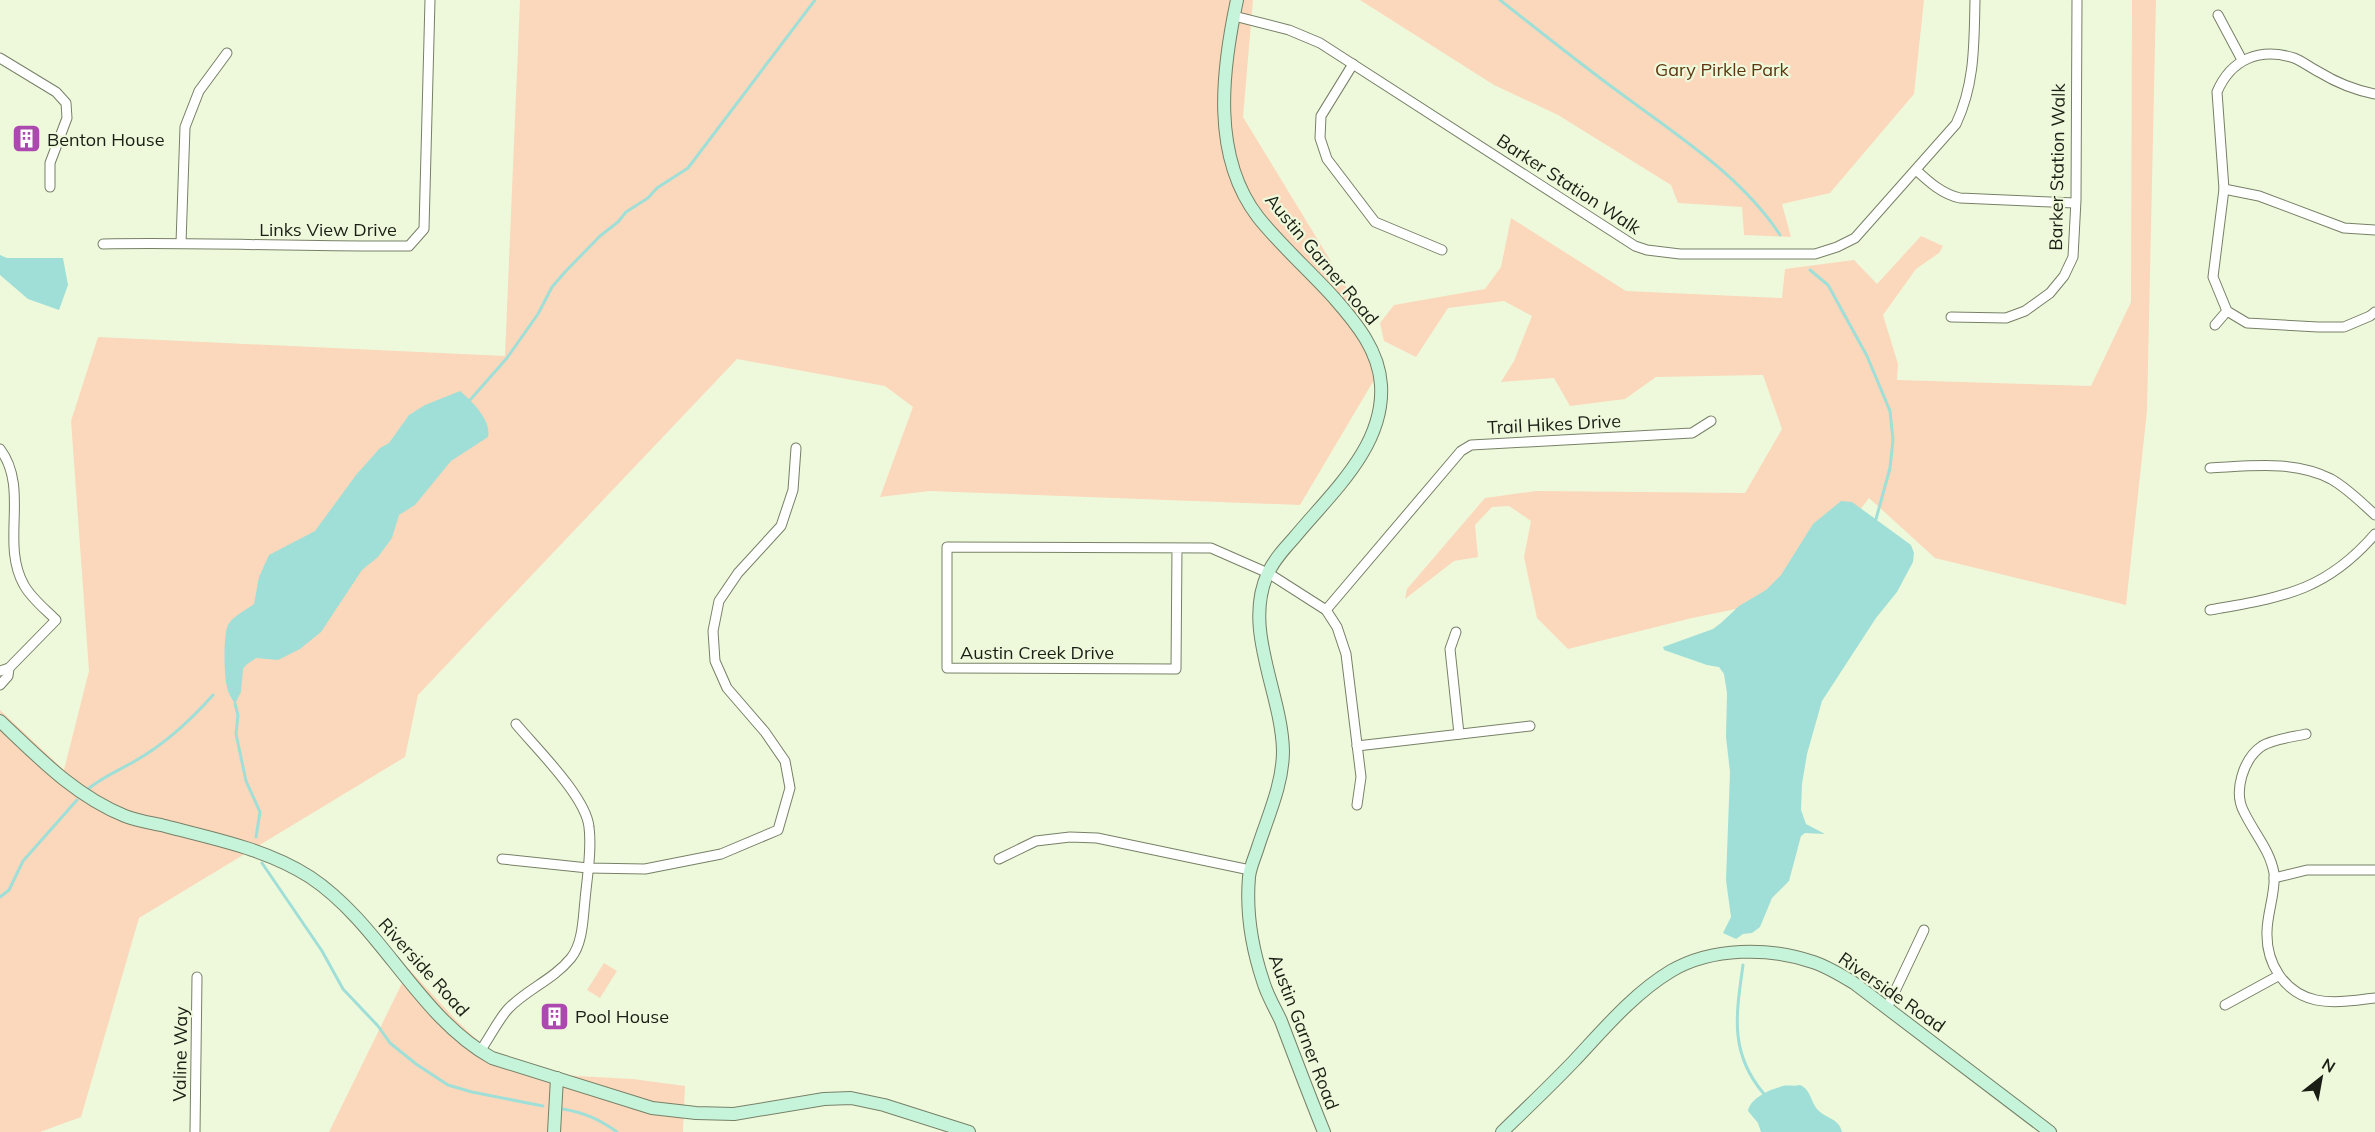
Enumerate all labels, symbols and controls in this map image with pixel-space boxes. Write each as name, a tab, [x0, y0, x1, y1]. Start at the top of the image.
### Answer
park label: Gary Pirkle Park	[1655, 58, 1790, 81]
street label: Barker Station Walk	[2044, 82, 2070, 251]
building icon: Benton House	[10, 123, 42, 155]
place label: Benton House	[47, 128, 165, 151]
street label: Barker Station Walk	[1493, 129, 1646, 240]
street label: Austin Garner Road	[1260, 189, 1384, 329]
street label: Links View Drive	[259, 218, 397, 241]
street label: Trail Hikes Drive	[1486, 409, 1622, 439]
street label: Austin Creek Drive	[960, 641, 1114, 664]
street label: Riverside Road	[374, 913, 474, 1021]
street label: Riverside Road	[1834, 947, 1950, 1037]
street label: Austin Garner Road	[1264, 951, 1344, 1113]
building icon: Pool House	[538, 1000, 570, 1032]
place label: Pool House	[575, 1005, 669, 1028]
street label: Valine Way	[168, 1006, 192, 1102]
north arrow	[2291, 1048, 2351, 1108]
text: N	[2318, 1053, 2339, 1077]

